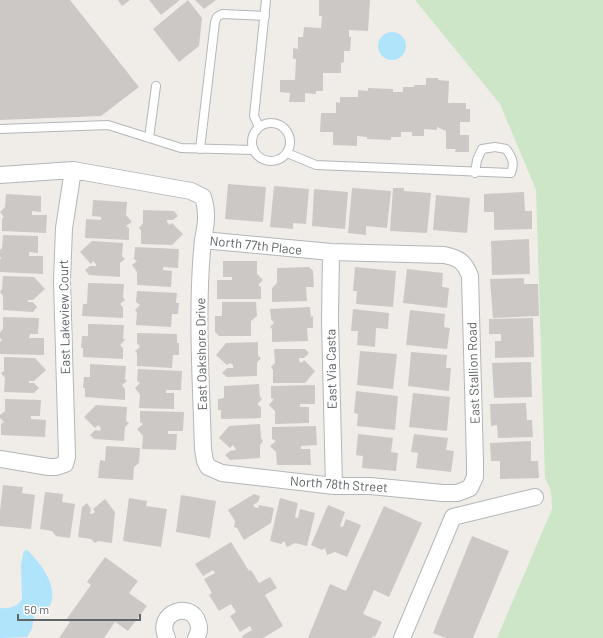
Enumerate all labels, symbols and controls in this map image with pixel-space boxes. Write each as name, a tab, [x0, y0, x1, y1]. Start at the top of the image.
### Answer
street label: North 77th Place	[209, 232, 303, 258]
street label: East Lakeview Court	[55, 259, 73, 375]
street label: East Oakshore Drive	[192, 298, 210, 410]
street label: East Stallion Road	[463, 322, 483, 424]
street label: East Via Casta	[322, 329, 340, 409]
street label: North 78th Street	[290, 473, 388, 495]
scale bar	[18, 596, 140, 622]
text: 50 m	[24, 602, 49, 616]

